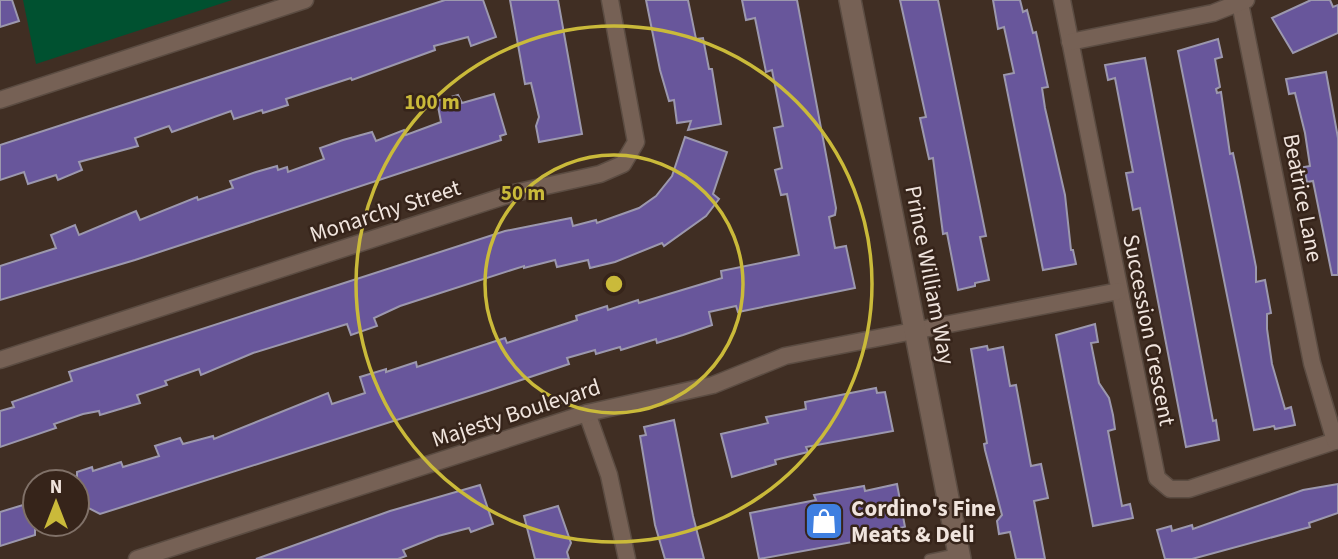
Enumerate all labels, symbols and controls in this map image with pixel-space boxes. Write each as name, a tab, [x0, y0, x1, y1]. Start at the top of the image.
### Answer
text: 100 m	[404, 87, 460, 117]
street label: Beatrice Lane	[1274, 131, 1332, 265]
street label: Monarchy Street	[305, 171, 465, 251]
text: 50 m	[501, 178, 545, 208]
street label: Prince William Way	[896, 183, 964, 368]
street label: Succession Crescent	[1114, 231, 1184, 429]
centre of rings	[602, 272, 626, 296]
street label: Majesty Boulevard	[427, 370, 605, 456]
north arrow	[21, 468, 91, 538]
text: N	[50, 474, 62, 501]
place label: Cordino's Fine Meats & Deli	[851, 492, 996, 551]
shop icon: Cordino's Fine Meats & Deli	[803, 500, 845, 542]

